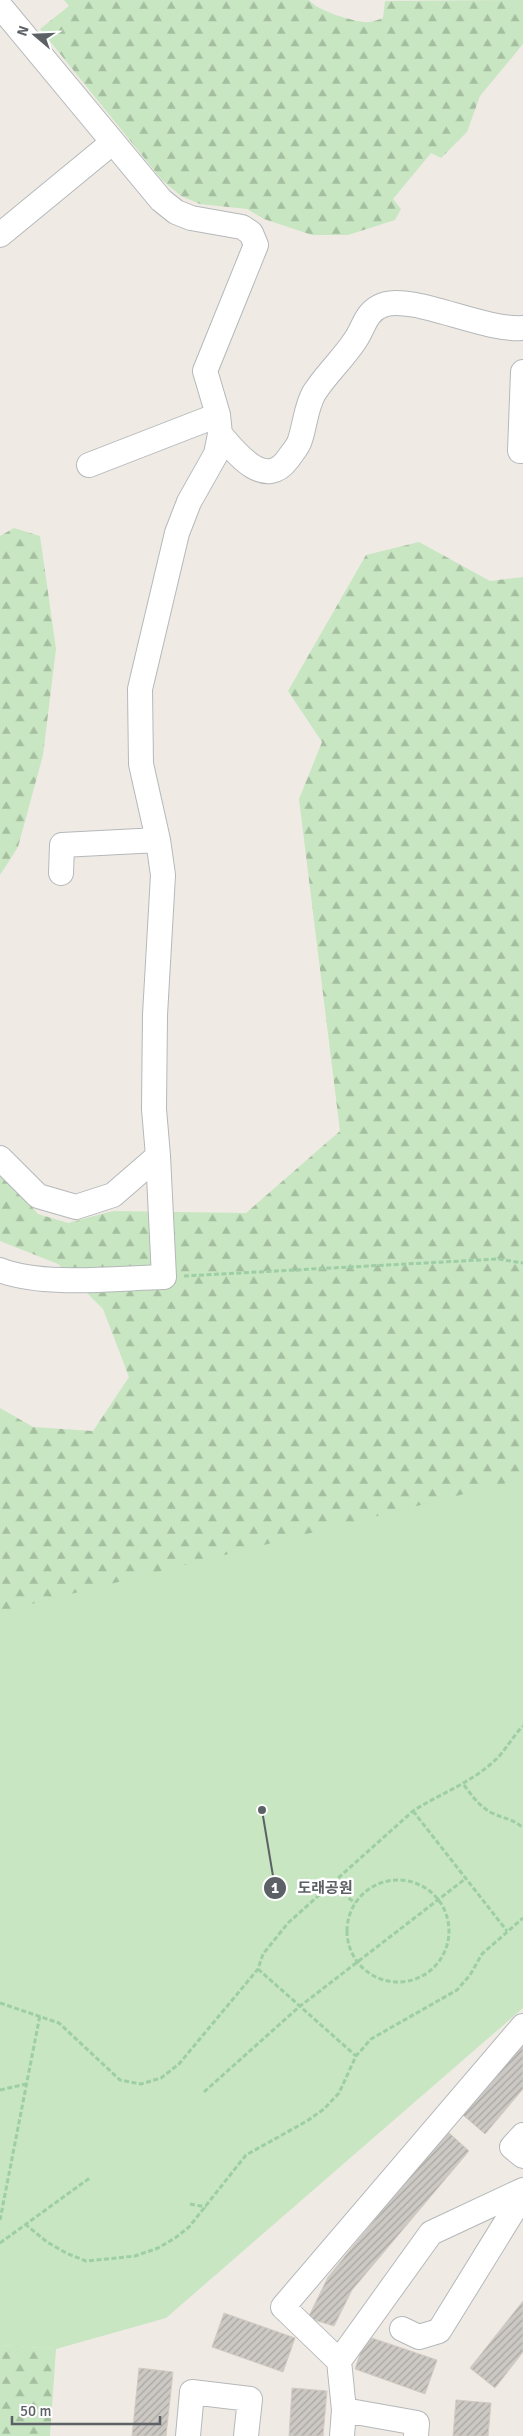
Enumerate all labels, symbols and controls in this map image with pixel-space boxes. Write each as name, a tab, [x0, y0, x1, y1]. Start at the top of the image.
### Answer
north arrow	[10, 10, 60, 60]
text: N	[14, 24, 33, 38]
callout: 도래공원	[262, 1873, 362, 1903]
text: 1	[271, 1879, 279, 1897]
text: 도래공원	[297, 1879, 353, 1897]
scale bar	[12, 2394, 160, 2426]
text: 50 m	[20, 2402, 51, 2420]

